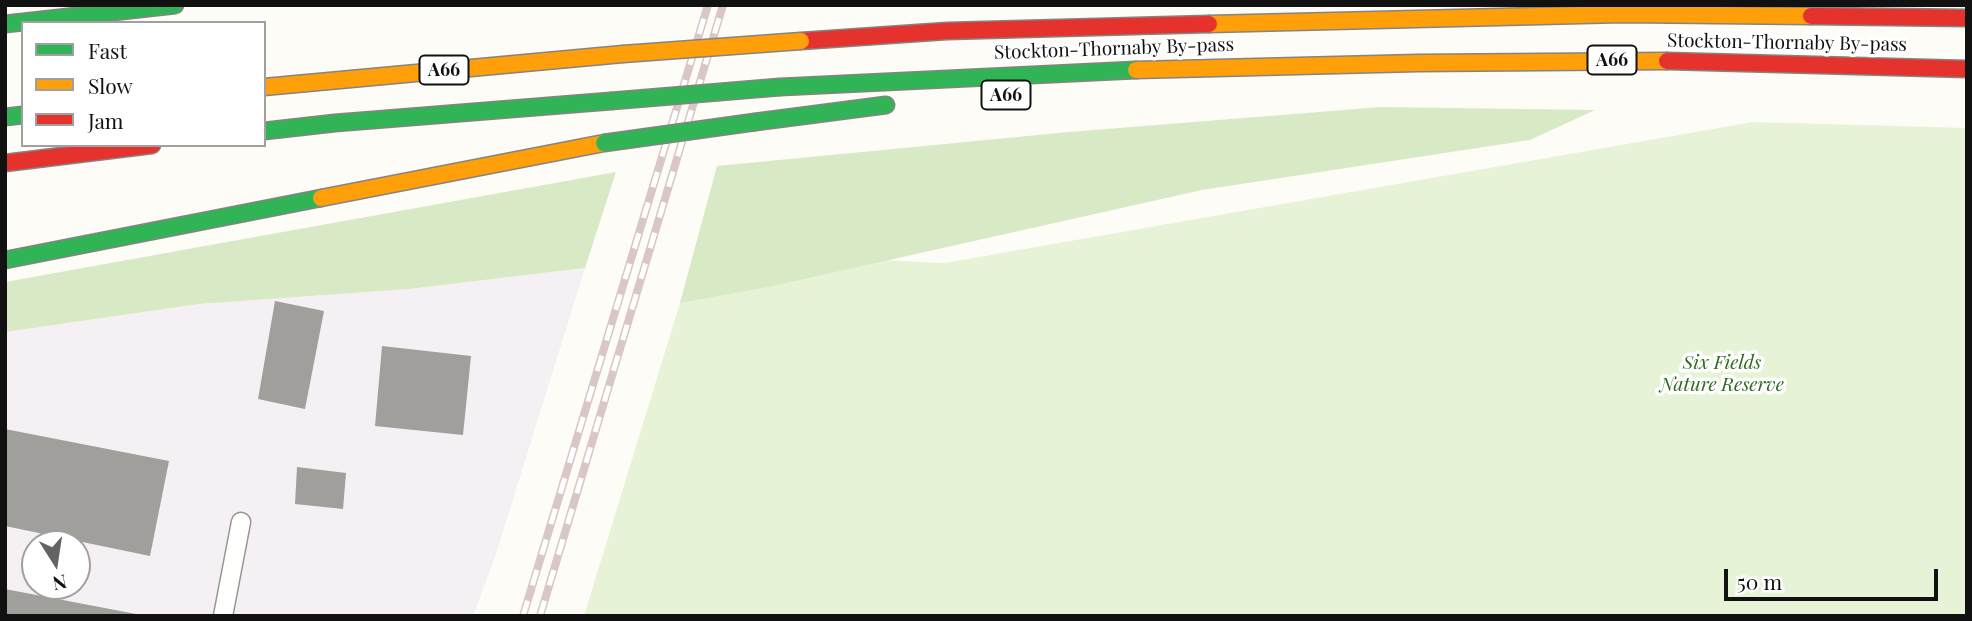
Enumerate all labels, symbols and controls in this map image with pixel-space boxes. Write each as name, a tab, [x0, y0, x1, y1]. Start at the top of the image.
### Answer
legend	[21, 21, 266, 147]
street label: Stockton-Thornaby By-pass	[1667, 30, 1907, 56]
street label: Stockton-Thornaby By-pass	[994, 33, 1234, 65]
text: Fast	[88, 36, 127, 64]
road number: A66	[1588, 46, 1636, 74]
road number: A66	[420, 56, 468, 84]
text: Slow	[88, 71, 133, 99]
road number: A66	[982, 80, 1030, 110]
text: Jam	[88, 106, 124, 134]
park label: Six Fields Nature Reserve	[1660, 352, 1784, 396]
north arrow	[21, 530, 91, 600]
scale bar	[1727, 554, 1940, 598]
text: 50 m	[1737, 567, 1782, 595]
text: N	[51, 569, 69, 598]

